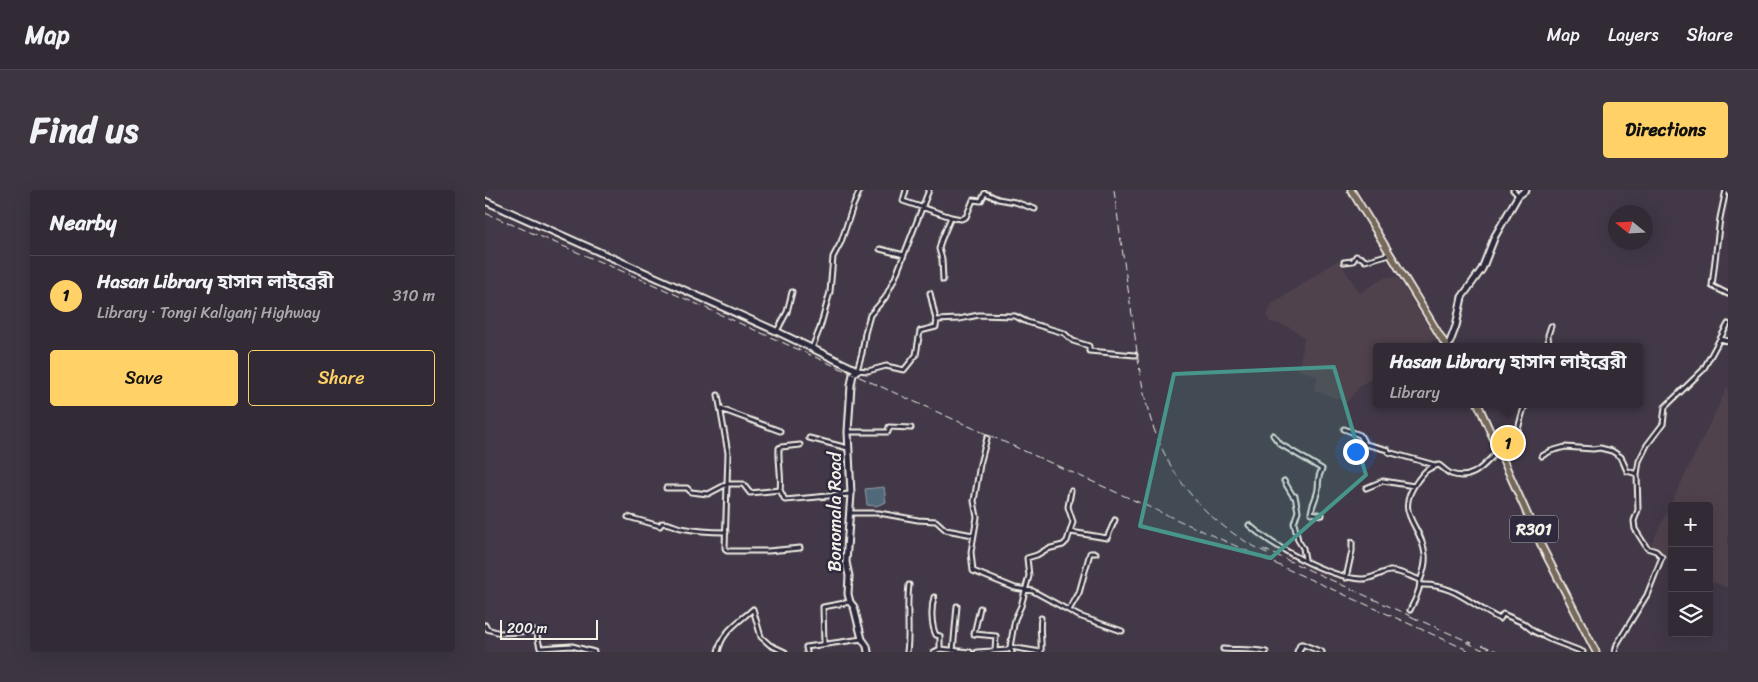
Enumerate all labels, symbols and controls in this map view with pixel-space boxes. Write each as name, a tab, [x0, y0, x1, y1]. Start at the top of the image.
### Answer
text: Map	[25, 14, 69, 56]
text: Map	[1547, 19, 1580, 51]
text: Layers	[1608, 19, 1659, 51]
text: Share	[1687, 19, 1733, 51]
text: Find us	[30, 99, 138, 161]
button: Directions	[1603, 102, 1728, 158]
text: Nearby	[50, 204, 116, 242]
north arrow	[1608, 205, 1653, 250]
text: Hasan Library হাসান লাইব্রেরী	[97, 265, 334, 298]
text: 1	[63, 281, 69, 310]
text: 310 m	[393, 281, 435, 310]
text: Library · Tongi Kaliganj Highway	[97, 298, 320, 327]
popup	[1373, 343, 1643, 408]
text: Hasan Library হাসান লাইব্রেরী	[1390, 345, 1626, 378]
button: Save	[50, 350, 238, 406]
button: Share	[248, 350, 435, 406]
text: Library	[1390, 378, 1440, 407]
pin: 1	[1492, 424, 1524, 462]
your location	[1343, 439, 1369, 465]
street label: Bonomala Road	[819, 451, 851, 572]
map controls	[1668, 502, 1713, 637]
button: +	[1668, 502, 1713, 547]
road number: R301	[1510, 516, 1558, 542]
button: −	[1668, 547, 1713, 592]
button: layers	[1668, 592, 1713, 637]
text: 200 m	[507, 616, 547, 641]
scale bar	[500, 617, 597, 640]

